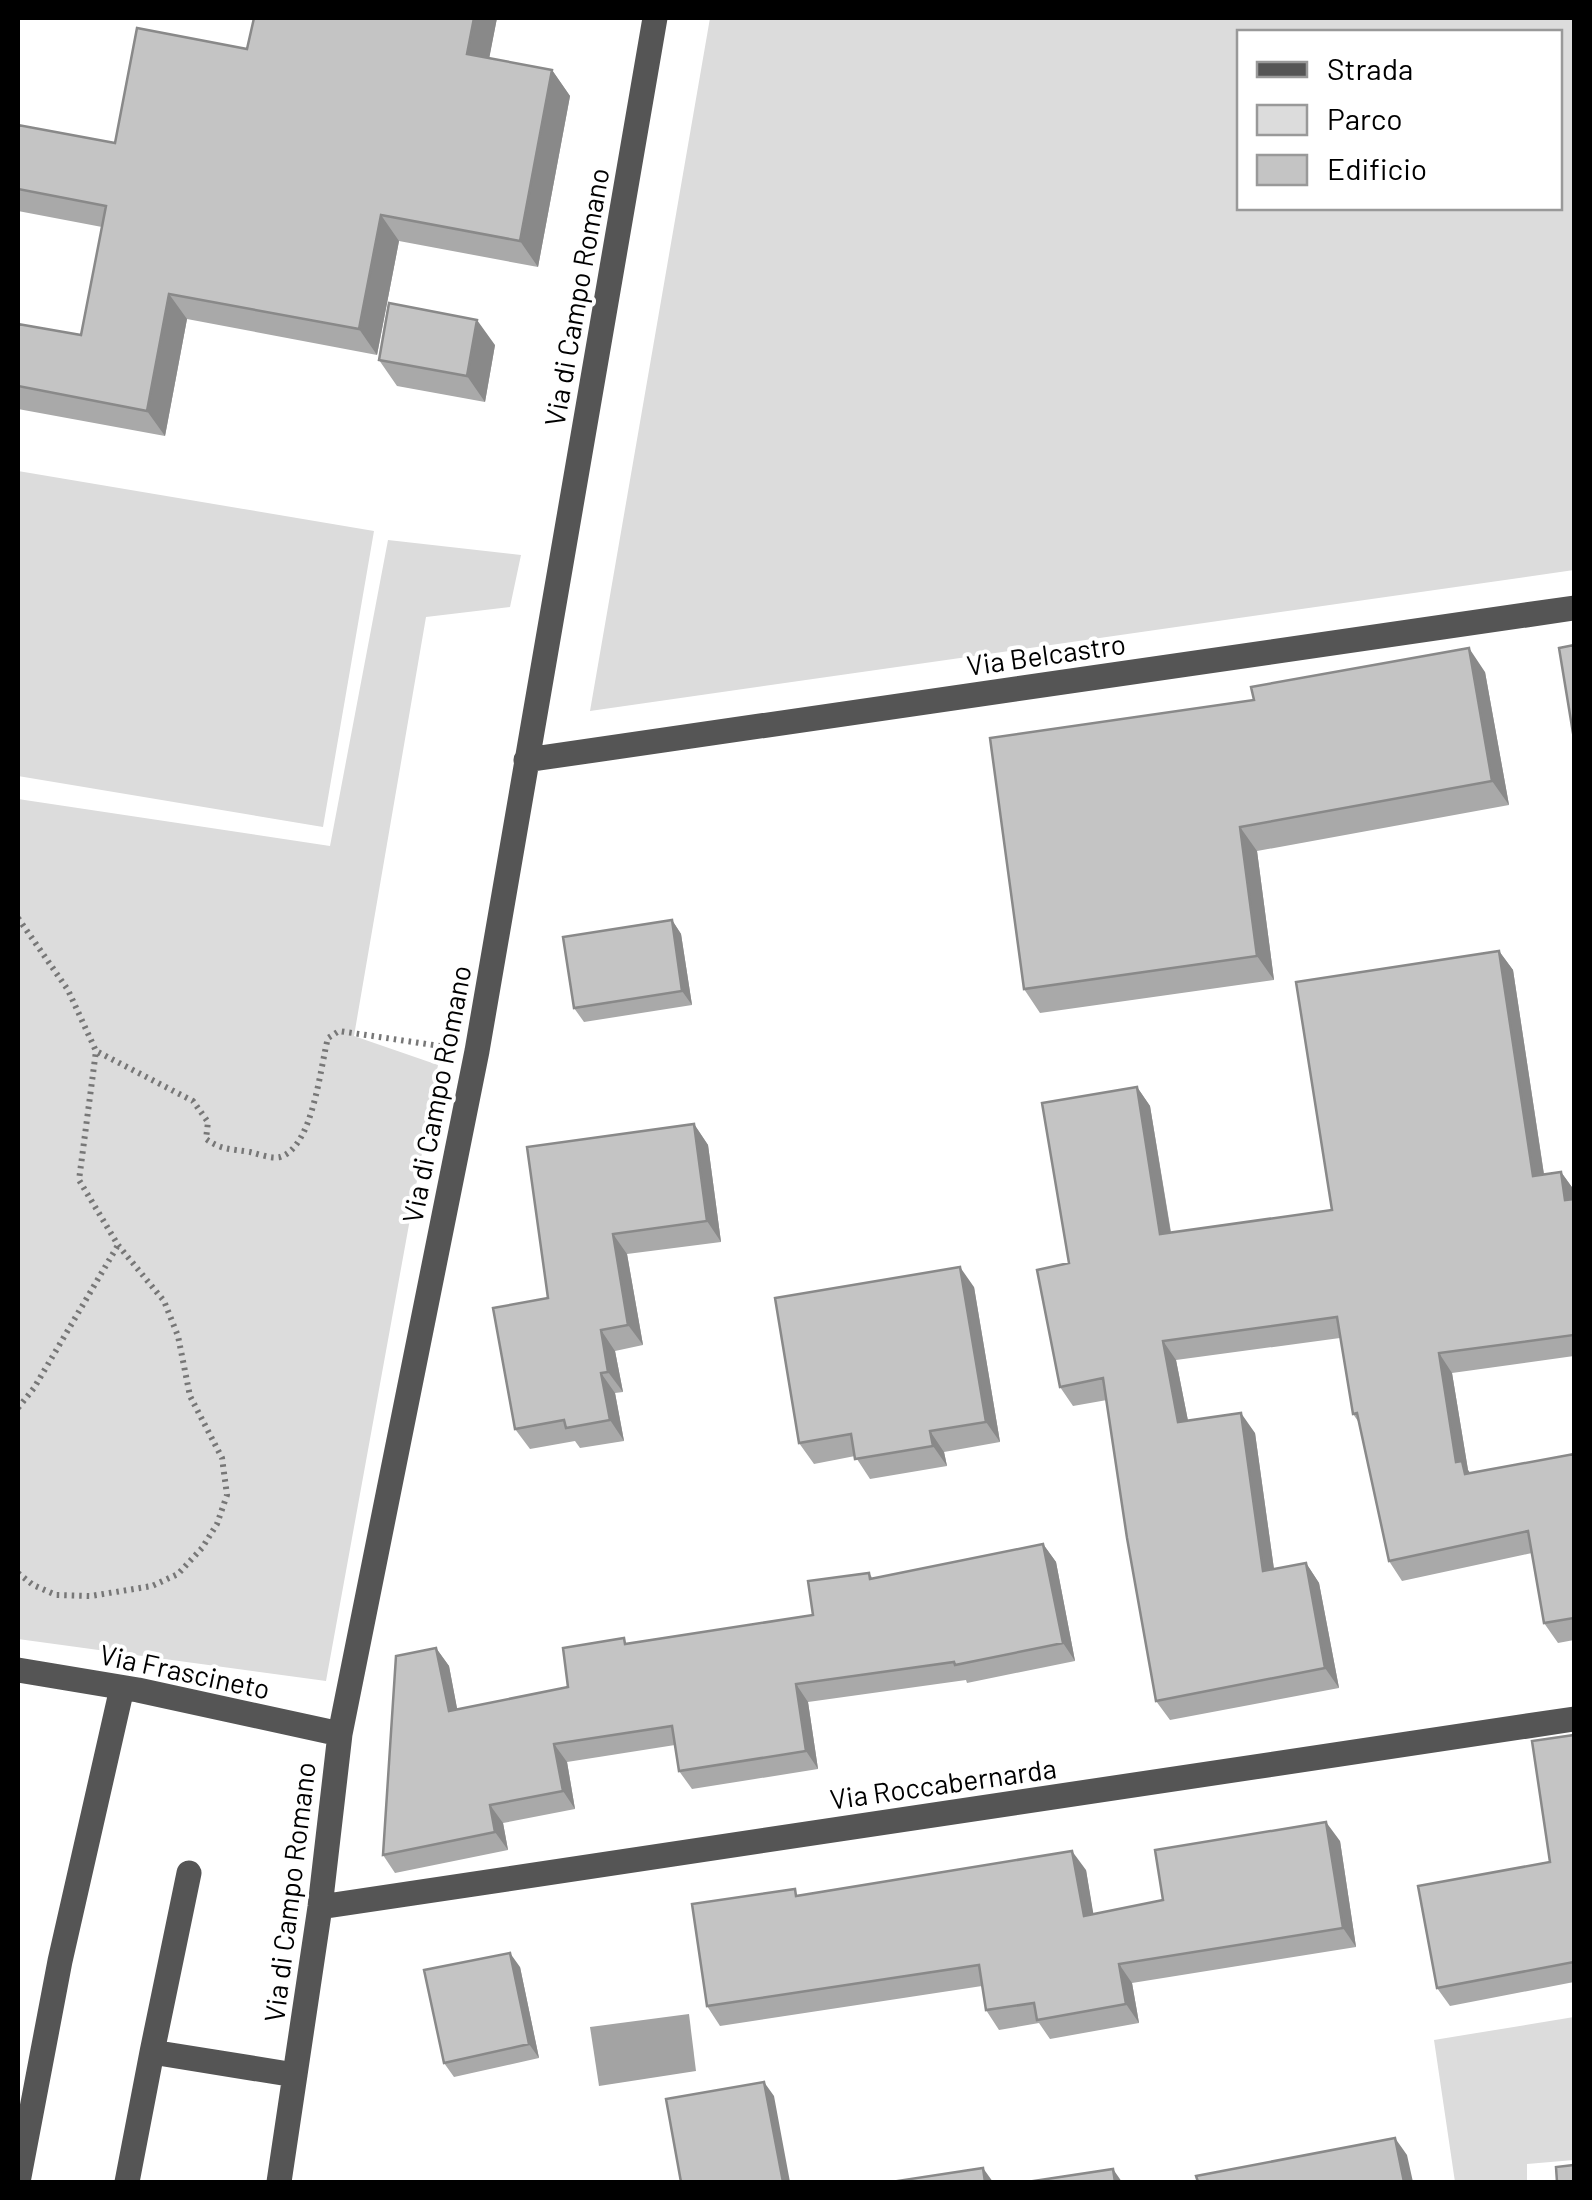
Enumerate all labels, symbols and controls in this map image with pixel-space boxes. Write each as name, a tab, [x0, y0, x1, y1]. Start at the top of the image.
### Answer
legend	[1237, 30, 1562, 210]
text: Strada	[1327, 50, 1413, 86]
text: Parco	[1327, 100, 1403, 136]
text: Edificio	[1327, 150, 1427, 186]
street label: Via di Campo Romano	[537, 165, 615, 429]
street label: Via Belcastro	[964, 626, 1128, 682]
street label: Via di Campo Romano	[394, 962, 478, 1226]
street label: Via Frascineto	[97, 1636, 273, 1706]
street label: Via Roccabernarda	[828, 1750, 1058, 1816]
street label: Via di Campo Romano	[256, 1760, 322, 2024]

